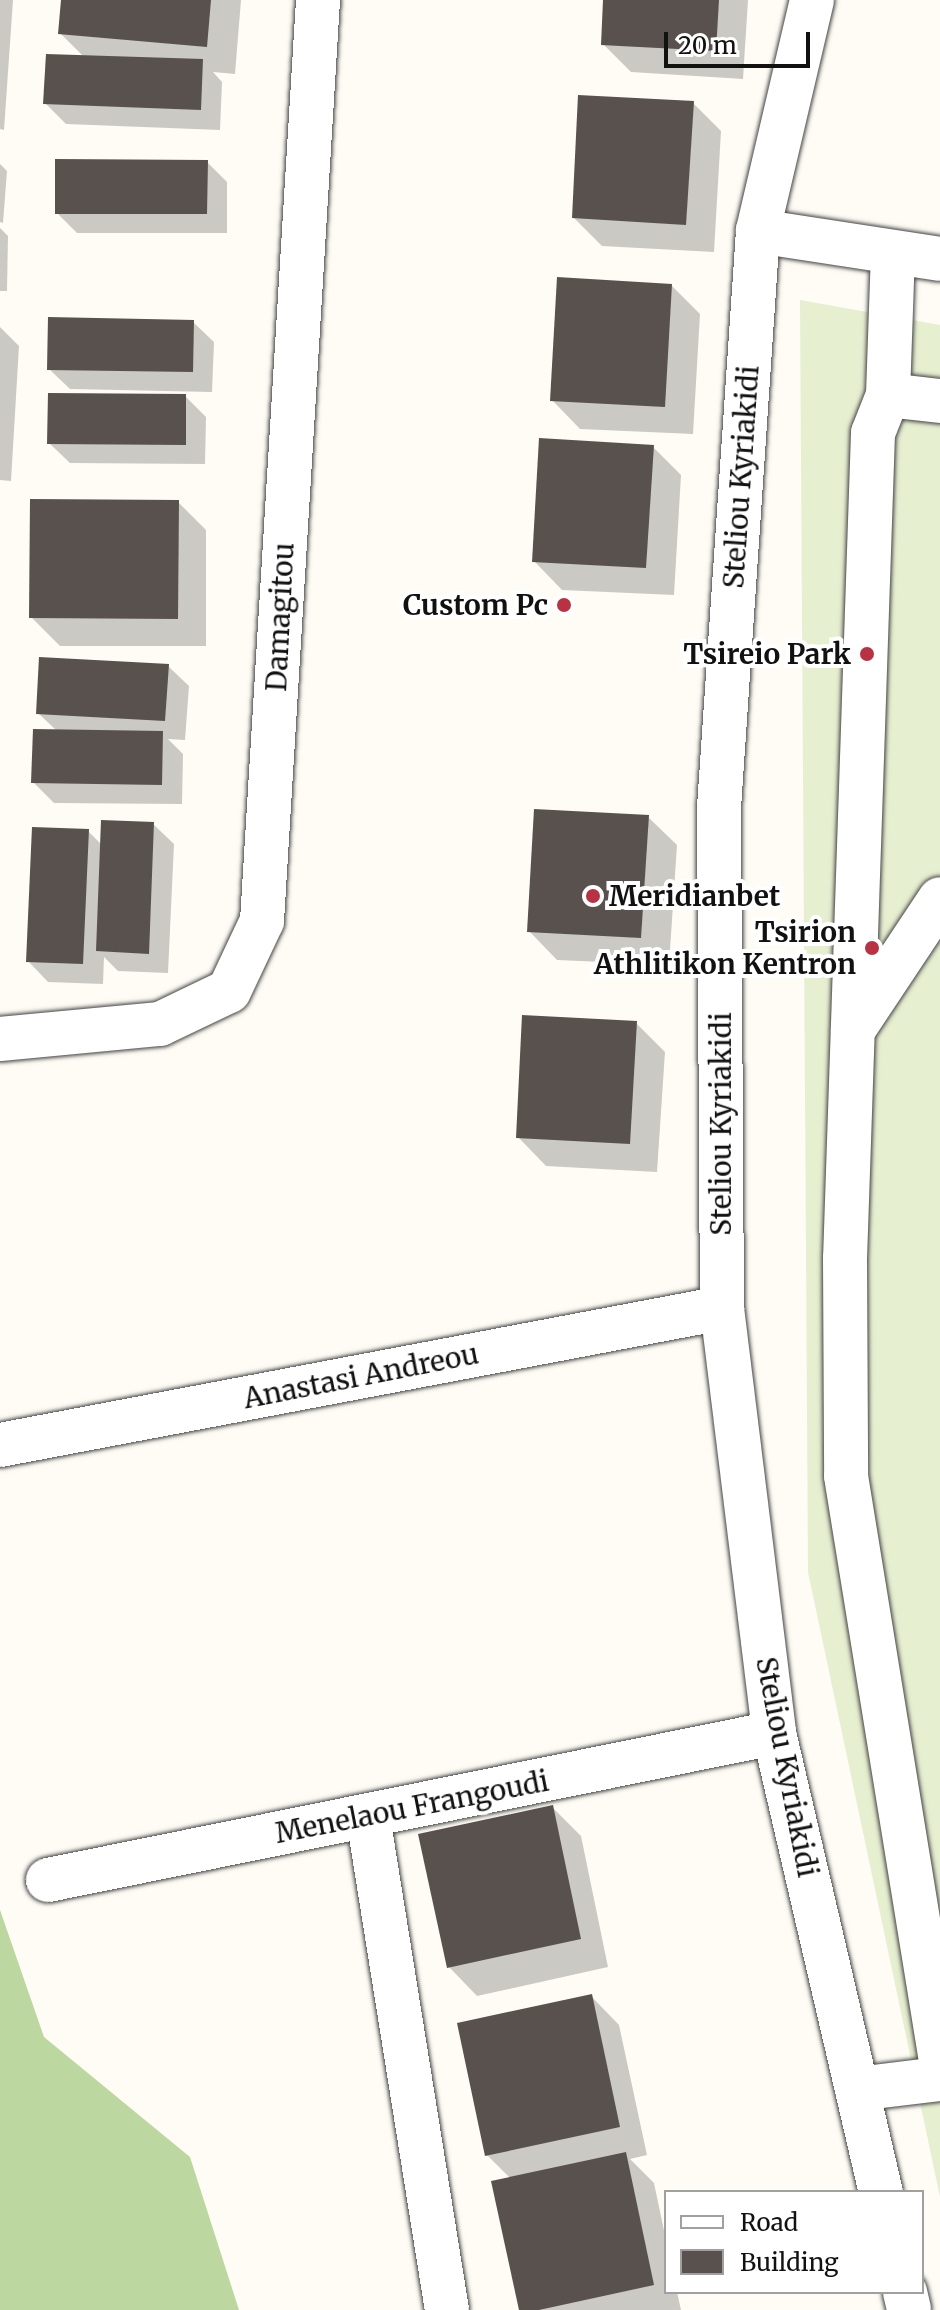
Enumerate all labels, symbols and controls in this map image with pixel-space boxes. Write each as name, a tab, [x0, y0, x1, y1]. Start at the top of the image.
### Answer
scale bar	[668, 16, 814, 66]
text: 20 m	[678, 30, 737, 61]
street label: Steliou Kyriakidi	[716, 364, 766, 590]
street label: Damagitou	[259, 542, 301, 692]
place label: Custom Pc	[403, 588, 548, 622]
marker: Custom Pc	[555, 596, 573, 614]
place label: Tsireio Park	[683, 637, 851, 671]
marker: Tsireio Park	[858, 645, 876, 663]
place label: Meridianbet	[609, 879, 780, 913]
marker: Meridianbet	[584, 887, 602, 905]
place label: Tsirion Athlitikon Kentron	[594, 915, 856, 981]
marker: Tsirion Athlitikon Kentron	[863, 939, 881, 957]
street label: Steliou Kyriakidi	[704, 1012, 738, 1236]
street label: Anastasi Andreou	[241, 1337, 481, 1415]
street label: Steliou Kyriakidi	[749, 1654, 825, 1880]
street label: Menelaou Frangoudi	[272, 1764, 552, 1850]
legend	[664, 2190, 924, 2294]
text: Road	[740, 2207, 798, 2238]
text: Building	[740, 2247, 839, 2278]

